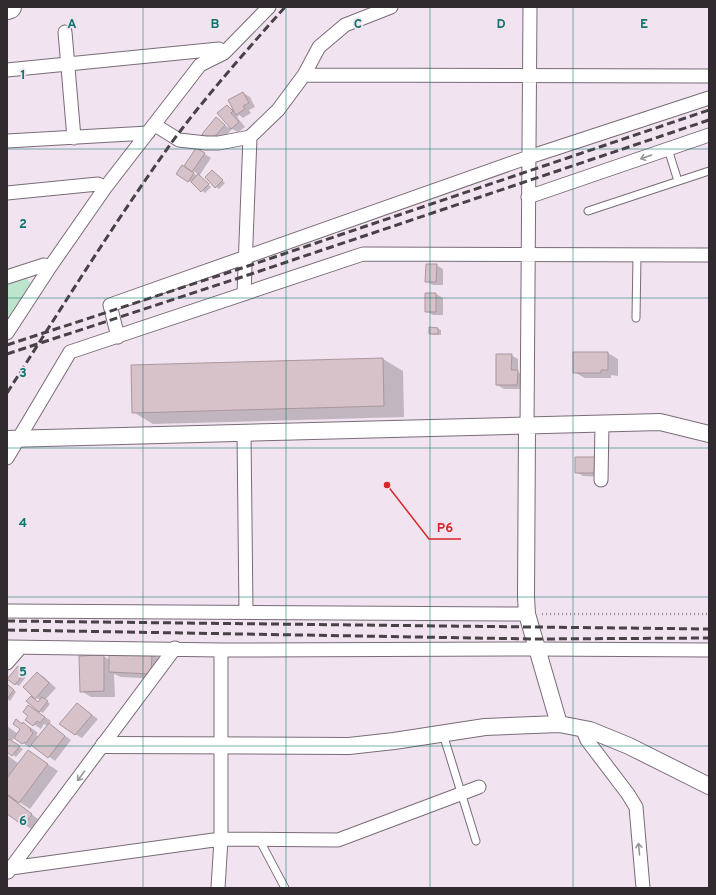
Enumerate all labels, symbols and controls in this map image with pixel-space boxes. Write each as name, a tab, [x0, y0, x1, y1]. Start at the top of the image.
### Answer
text: A	[67, 17, 77, 33]
text: B	[211, 17, 220, 33]
text: C	[354, 17, 362, 33]
text: D	[496, 17, 506, 33]
text: E	[640, 17, 648, 33]
text: 1	[20, 68, 26, 84]
one-way arrow	[639, 154, 652, 161]
text: 2	[19, 217, 27, 233]
text: 3	[19, 366, 27, 382]
callout: P6	[429, 514, 461, 539]
text: 4	[19, 516, 27, 532]
text: P6	[437, 521, 453, 537]
text: 5	[19, 665, 27, 681]
one-way arrow	[76, 770, 85, 781]
text: 6	[19, 814, 27, 830]
one-way arrow	[636, 843, 643, 856]

